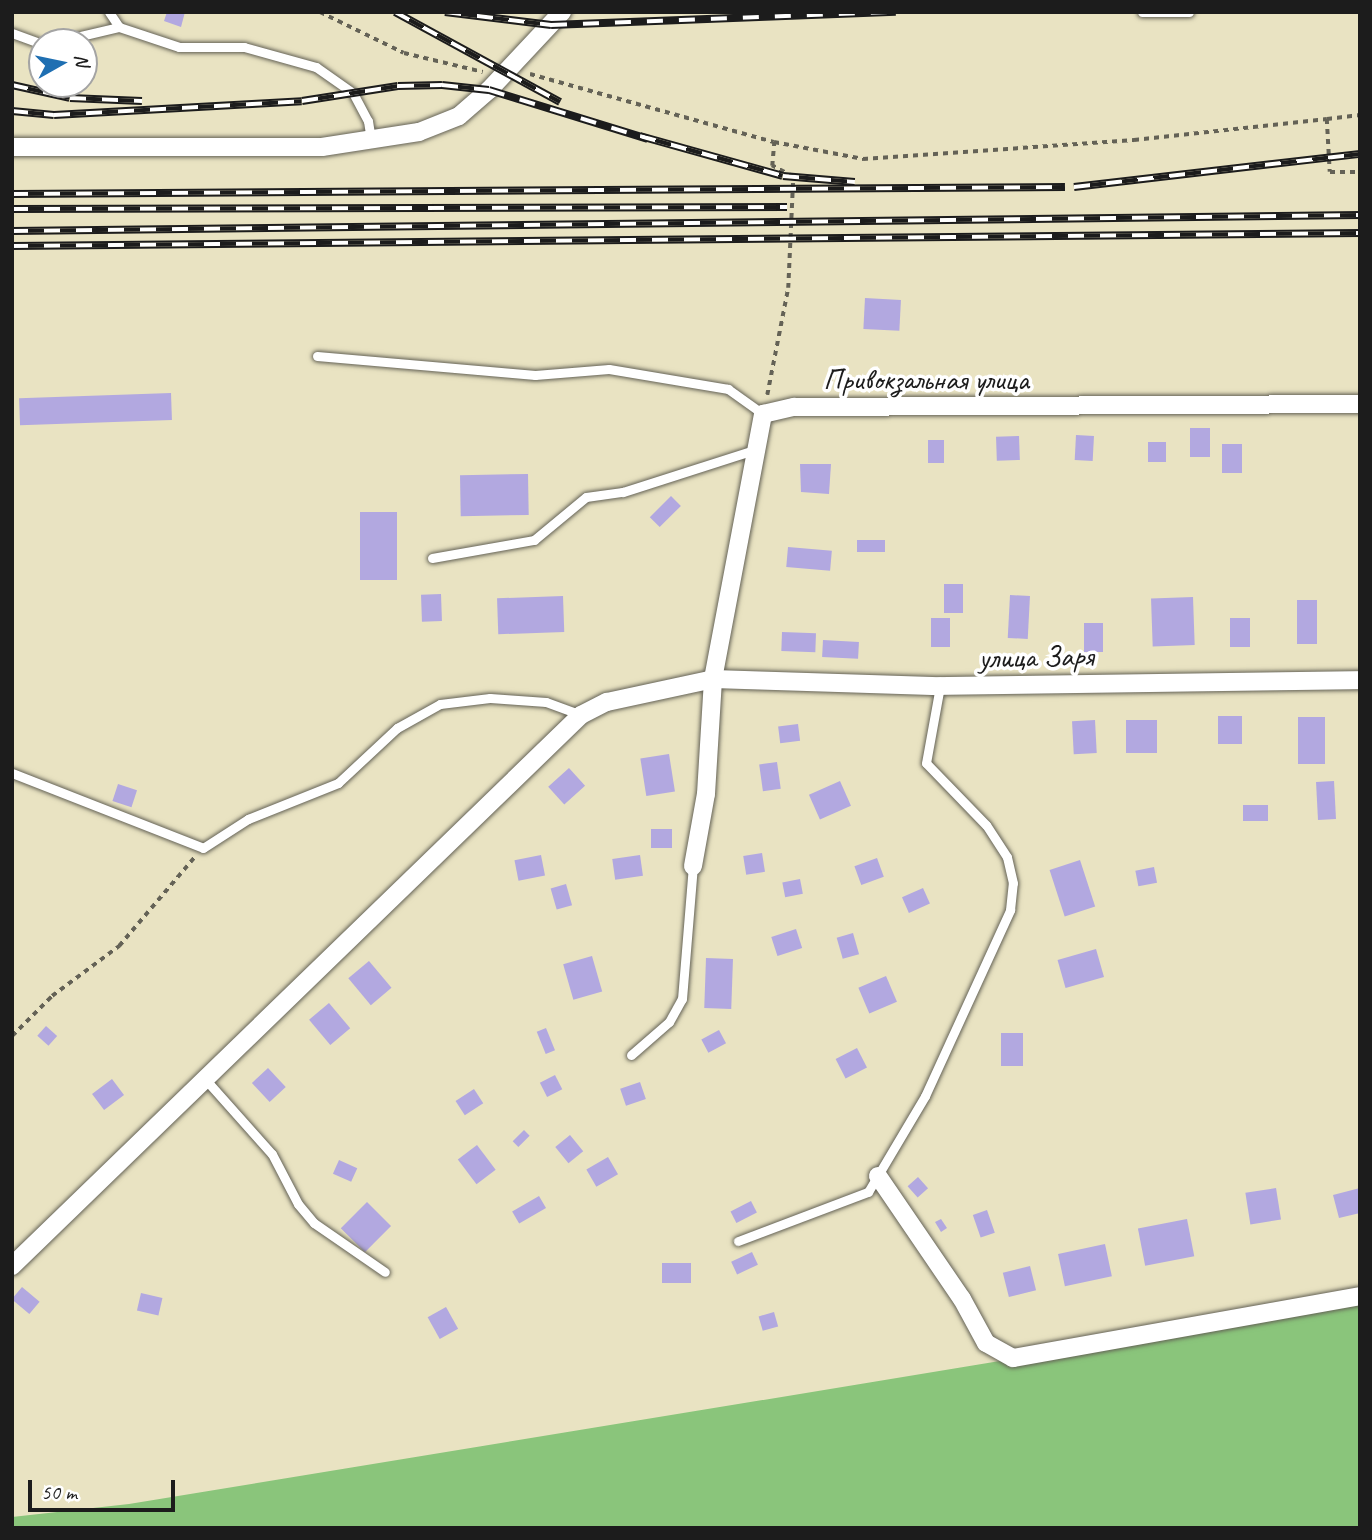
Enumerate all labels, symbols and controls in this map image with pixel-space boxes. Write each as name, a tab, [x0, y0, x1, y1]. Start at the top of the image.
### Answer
north arrow	[28, 28, 98, 98]
text: N	[69, 52, 95, 68]
street label: Привокзальная улица	[822, 361, 1030, 397]
street label: улица Заря	[978, 638, 1094, 676]
scale bar	[32, 1466, 178, 1510]
text: 50 m	[41, 1479, 77, 1505]

